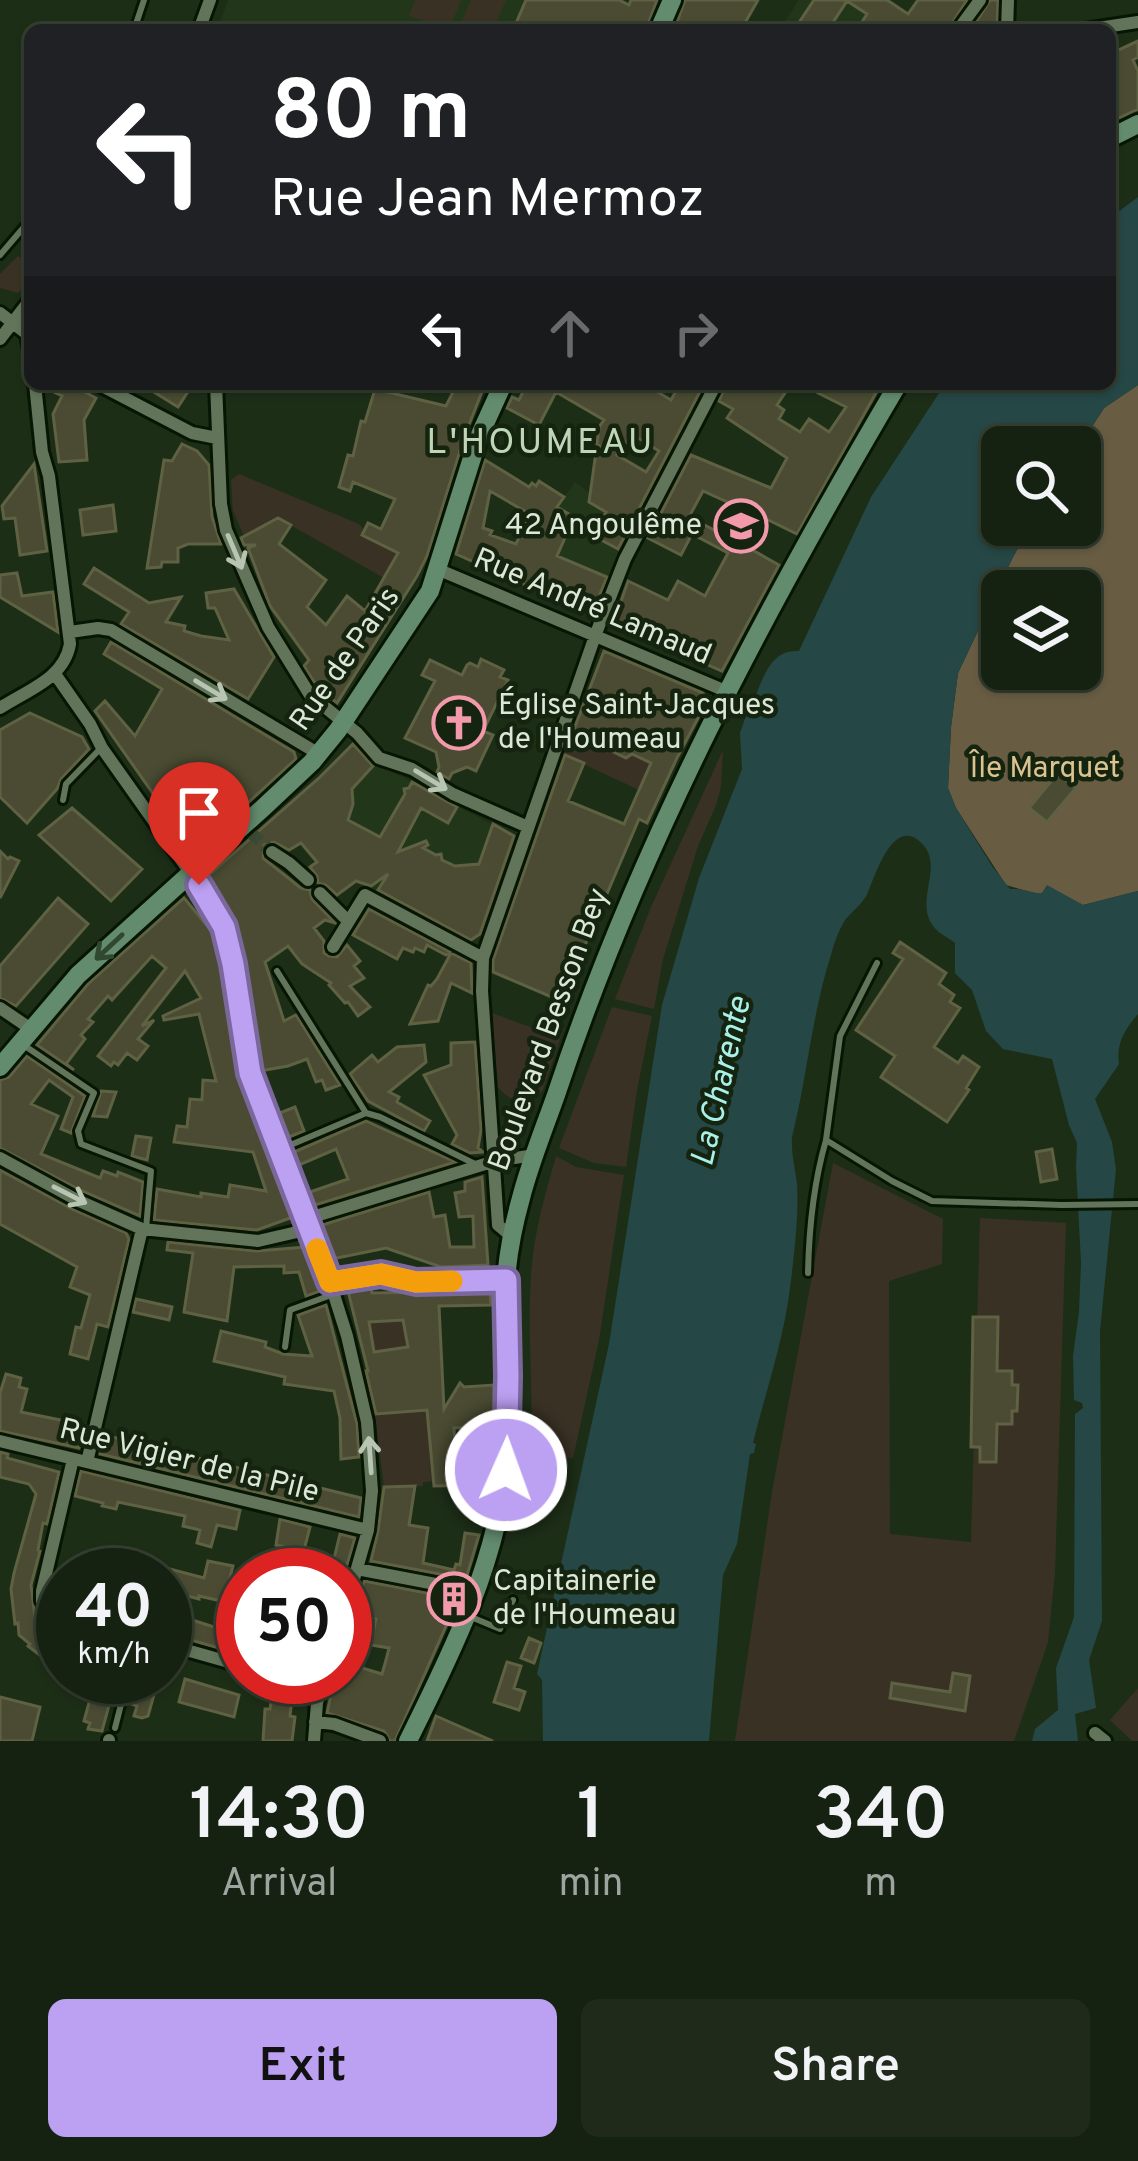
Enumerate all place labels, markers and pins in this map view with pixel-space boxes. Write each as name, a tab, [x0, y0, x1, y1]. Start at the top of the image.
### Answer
school or university icon: 42 Angoulême	[713, 498, 769, 554]
place label: 42 Angoulême	[505, 508, 702, 545]
place label: Église Saint-Jacques de l'Houmeau	[498, 686, 775, 759]
church icon: Église Saint-Jacques de l'Houmeau	[431, 695, 487, 751]
pin	[148, 762, 250, 885]
place label: Capitainerie de l'Houmeau	[493, 1564, 677, 1635]
building icon: Capitainerie de l'Houmeau	[426, 1571, 482, 1627]

